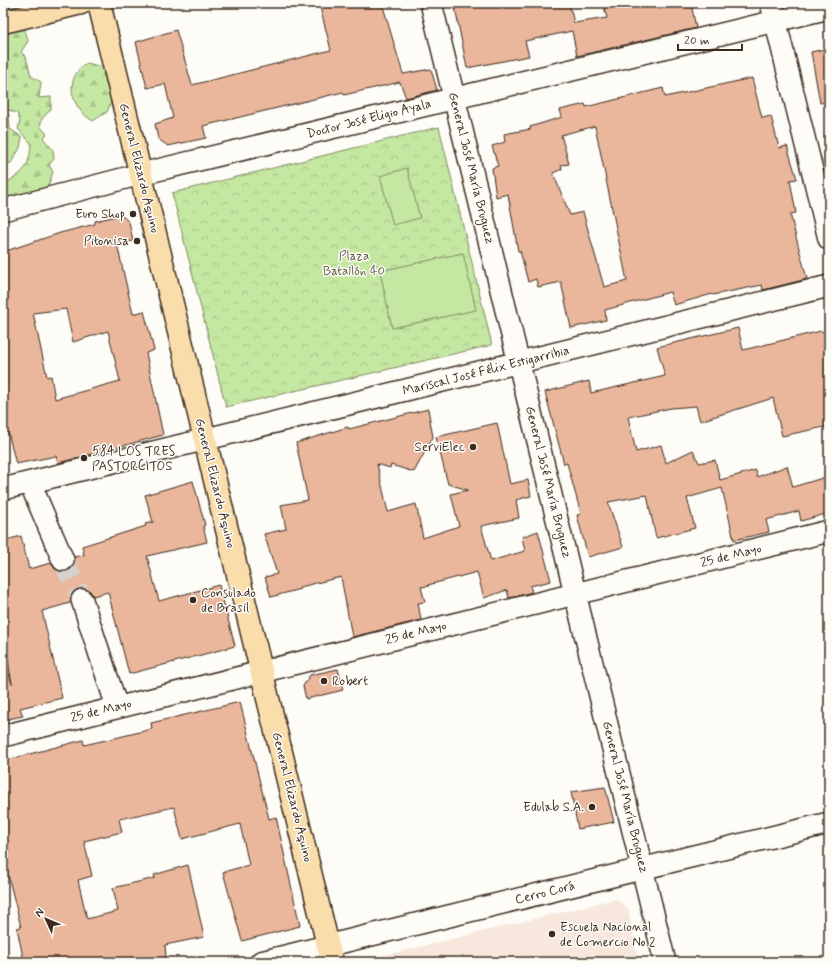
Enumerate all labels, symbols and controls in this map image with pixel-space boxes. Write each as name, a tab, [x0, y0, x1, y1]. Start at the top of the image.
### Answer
scale bar	[678, 26, 742, 52]
text: 20 m	[684, 33, 710, 49]
street label: General José María Bruguez	[443, 90, 498, 247]
street label: Doctor José Eligio Ayala	[305, 95, 433, 143]
street label: General Elizardo Aquino	[115, 101, 163, 235]
place label: Euro Shop	[75, 206, 125, 223]
marker: Euro Shop	[128, 209, 138, 219]
place label: Pitonisa	[84, 233, 129, 250]
marker: Pitonisa	[132, 236, 142, 246]
park label: Plaza Batallón 40	[323, 248, 385, 280]
street label: Mariscal José Félix Estigarribia	[401, 342, 571, 400]
street label: General José María Bruguez	[520, 404, 575, 561]
street label: General Elizardo Aquino	[191, 416, 239, 550]
place label: ServiElec	[414, 439, 465, 456]
marker: ServiElec	[468, 442, 478, 452]
place label: 584 LOS TRES PASTORCITOS	[92, 443, 176, 475]
marker: 584 LOS TRES PASTORCITOS	[79, 453, 89, 463]
street label: 25 de Mayo	[699, 540, 763, 572]
place label: Consulado de Brasil	[201, 585, 256, 617]
marker: Consulado de Brasil	[188, 595, 198, 605]
street label: 25 de Mayo	[384, 617, 448, 649]
place label: Robert	[332, 673, 368, 690]
marker: Robert	[319, 676, 329, 686]
street label: 25 de Mayo	[69, 695, 133, 727]
street label: General José María Bruguez	[597, 719, 652, 876]
street label: General Elizardo Aquino	[268, 730, 316, 864]
place label: Edulab S.A.	[523, 799, 584, 816]
marker: Edulab S.A.	[587, 802, 597, 812]
street label: Cerro Corá	[513, 877, 577, 909]
north arrow	[26, 899, 66, 939]
text: N	[32, 905, 47, 920]
place label: Escuela Nacional de Comercio No 2	[560, 919, 656, 951]
marker: Escuela Nacional de Comercio No 2	[547, 929, 557, 939]

